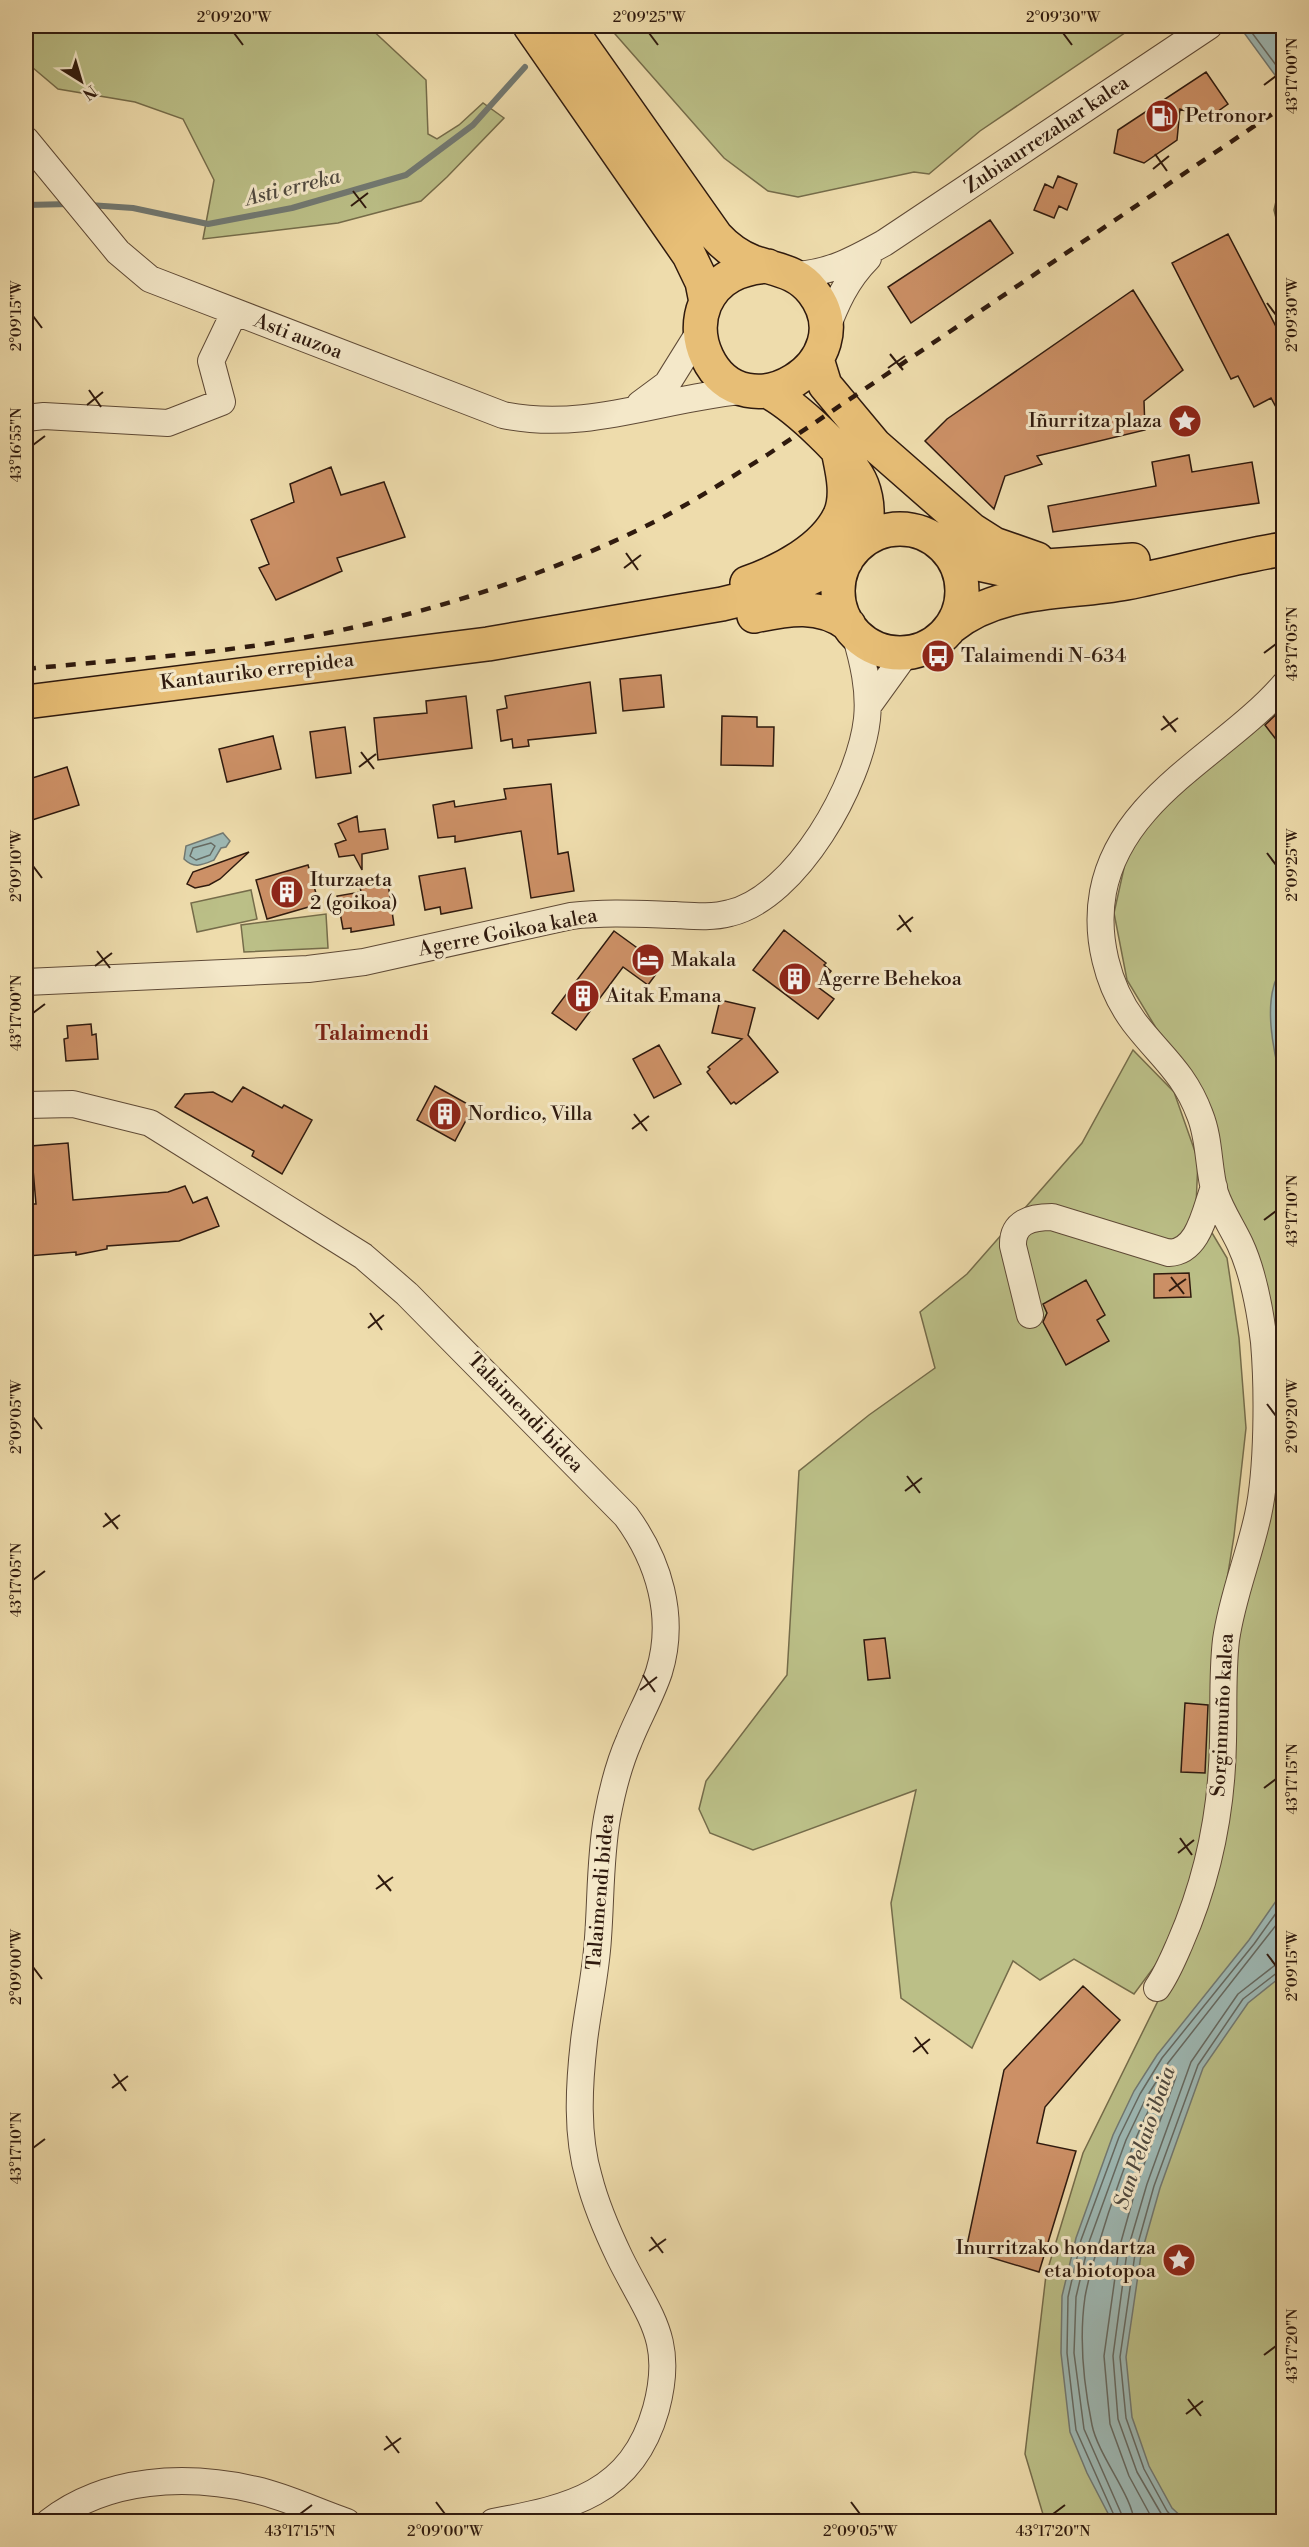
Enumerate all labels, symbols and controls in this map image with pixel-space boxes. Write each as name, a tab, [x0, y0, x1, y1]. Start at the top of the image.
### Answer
text: 2°09'20"W	[197, 8, 272, 27]
text: 2°09'25"W	[613, 8, 686, 27]
text: 2°09'30"W	[1026, 8, 1100, 27]
text: 43°17'00"N	[1283, 38, 1302, 114]
north arrow	[51, 51, 111, 111]
street label: Zubiaurrezahar kalea	[960, 70, 1135, 199]
text: N	[78, 80, 100, 104]
fuel station icon: Petronor	[1144, 98, 1180, 134]
place label: Petronor	[1185, 104, 1266, 129]
water label: Asti erreka	[241, 164, 344, 213]
text: 2°09'30"W	[1283, 278, 1302, 352]
text: 2°09'15"W	[7, 280, 26, 351]
street label: Asti auzoa	[249, 308, 347, 366]
place icon: Iñurritza plaza	[1167, 403, 1203, 439]
text: 43°16'55"N	[7, 408, 26, 482]
place label: Iñurritza plaza	[1028, 409, 1163, 434]
text: 43°17'05"N	[1283, 607, 1302, 681]
bus stop icon: Talaimendi N-634	[920, 638, 956, 674]
place label: Talaimendi N-634	[961, 644, 1127, 669]
street label: Kantauriko errepidea	[159, 648, 356, 696]
text: 2°09'25"W	[1283, 828, 1302, 901]
text: 2°09'10"W	[7, 830, 26, 902]
place label: Iturzaeta 2 (goikoa)	[310, 868, 398, 916]
building icon: Iturzaeta 2 (goikoa)	[269, 874, 305, 910]
street label: Agerre Goikoa kalea	[415, 903, 600, 963]
hotel icon: Makala	[630, 942, 666, 978]
place label: Makala	[671, 948, 737, 973]
building icon: Agerre Behekoa	[777, 961, 813, 997]
place label: Agerre Behekoa	[817, 967, 963, 992]
text: 43°17'00"N	[7, 975, 26, 1051]
building icon: Aitak Emana	[565, 978, 601, 1014]
place label: Aitak Emana	[605, 984, 723, 1009]
district label: Talaimendi	[315, 1021, 429, 1047]
building icon: Nordico, Villa	[427, 1096, 463, 1132]
place label: Nordico, Villa	[468, 1102, 593, 1127]
text: 43°17'10"N	[1283, 1175, 1302, 1247]
street label: Talaimendi bidea	[462, 1348, 589, 1479]
text: 2°09'20"W	[1283, 1378, 1302, 1453]
text: 2°09'05"W	[7, 1380, 26, 1454]
text: 43°17'05"N	[7, 1543, 26, 1617]
street label: Sorginmuño kalea	[1206, 1632, 1240, 1797]
text: 43°17'15"N	[1283, 1743, 1302, 1815]
street label: Talaimendi bidea	[582, 1812, 620, 1971]
text: 2°09'00"W	[7, 1929, 26, 2005]
text: 2°09'15"W	[1283, 1930, 1302, 2001]
water label: San Pelaio ibaia	[1108, 2063, 1182, 2213]
text: 43°17'10"N	[7, 2112, 26, 2184]
place label: Inurritzako hondartza eta biotopoa	[956, 2236, 1157, 2284]
place icon: Inurritzako hondartza eta biotopoa	[1161, 2242, 1197, 2278]
text: 43°17'20"N	[1283, 2309, 1302, 2383]
text: 43°17'15"N	[264, 2522, 336, 2541]
text: 2°09'00"W	[407, 2522, 483, 2541]
text: 2°09'05"W	[823, 2522, 897, 2541]
text: 43°17'20"N	[1016, 2522, 1090, 2541]

